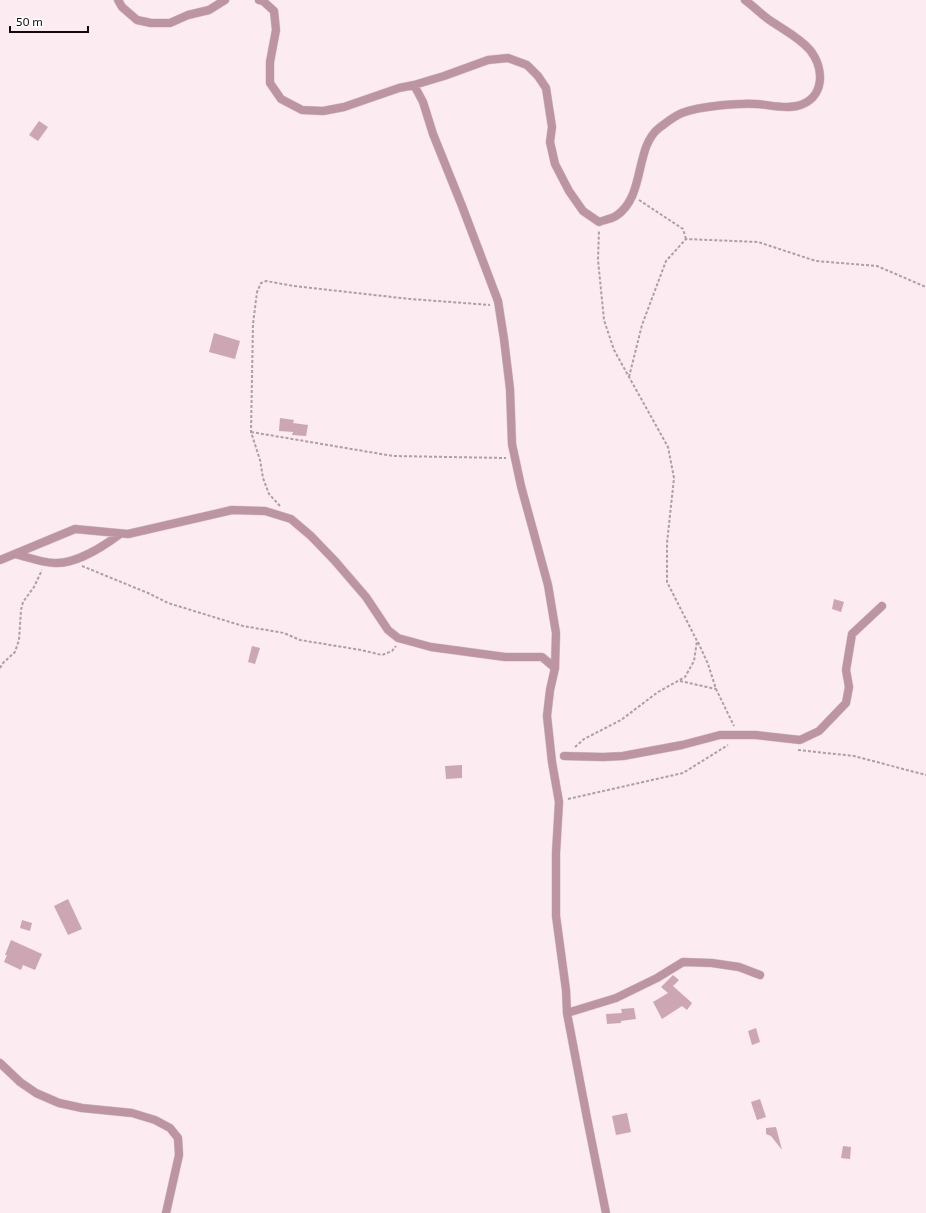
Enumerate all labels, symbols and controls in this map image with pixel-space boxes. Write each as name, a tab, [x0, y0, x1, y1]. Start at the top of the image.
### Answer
scale bar	[10, 8, 88, 34]
text: 50 m	[16, 14, 43, 28]

